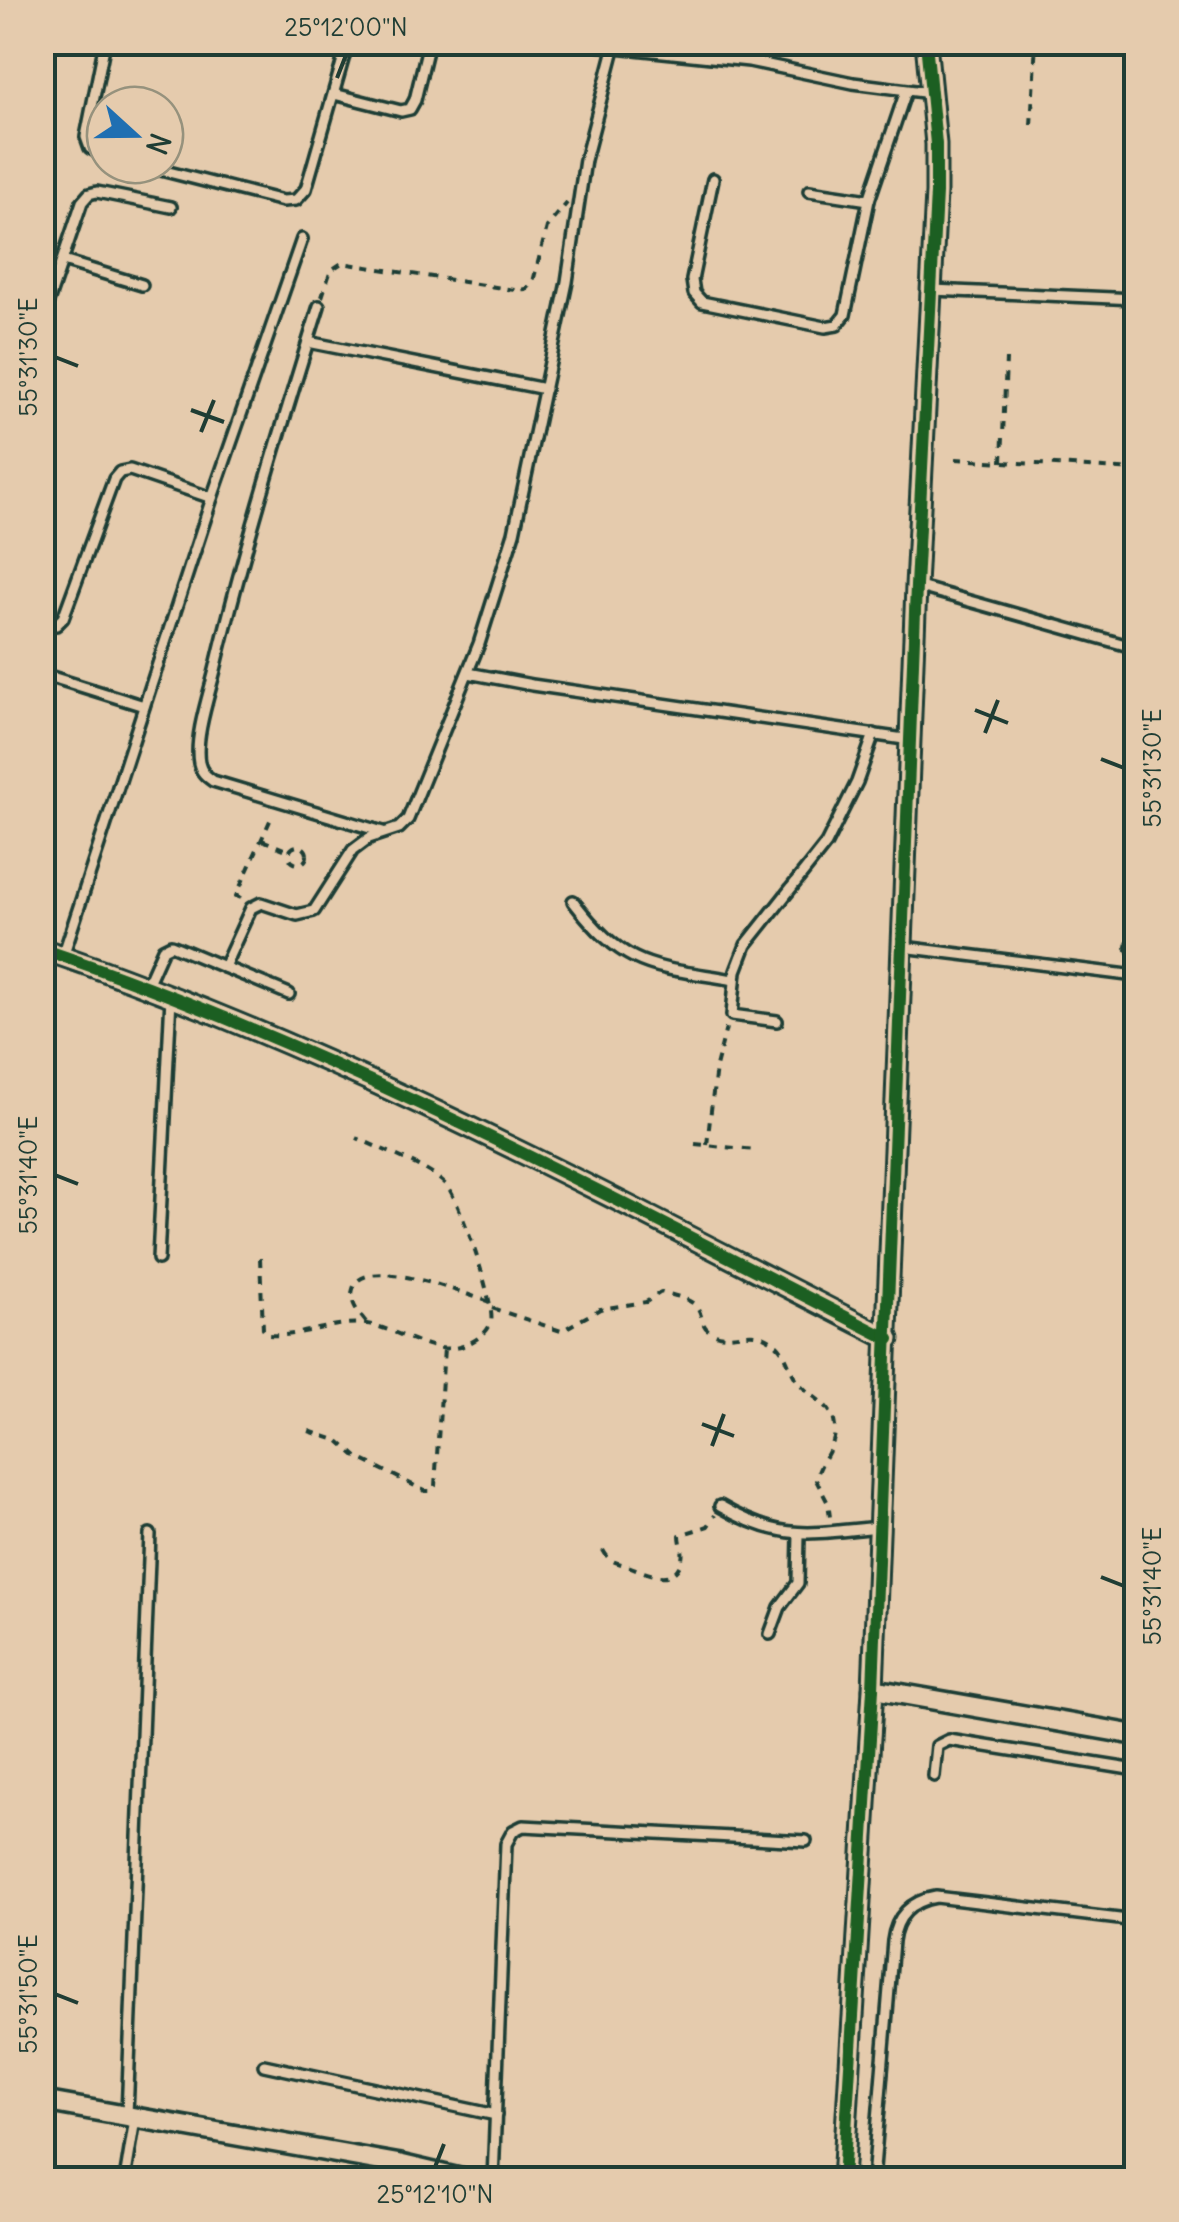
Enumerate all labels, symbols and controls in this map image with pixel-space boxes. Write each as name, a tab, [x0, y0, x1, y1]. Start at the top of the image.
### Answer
text: 25°12'00"N	[284, 11, 408, 43]
north arrow	[85, 85, 185, 185]
text: N	[138, 128, 179, 159]
text: 55°31'30"E	[12, 297, 44, 417]
text: 55°31'30"E	[1136, 708, 1168, 828]
text: 55°31'40"E	[12, 1115, 44, 1235]
text: 55°31'40"E	[1136, 1526, 1168, 1646]
text: 55°31'50"E	[12, 1934, 44, 2054]
text: 25°12'10"N	[376, 2178, 494, 2210]

